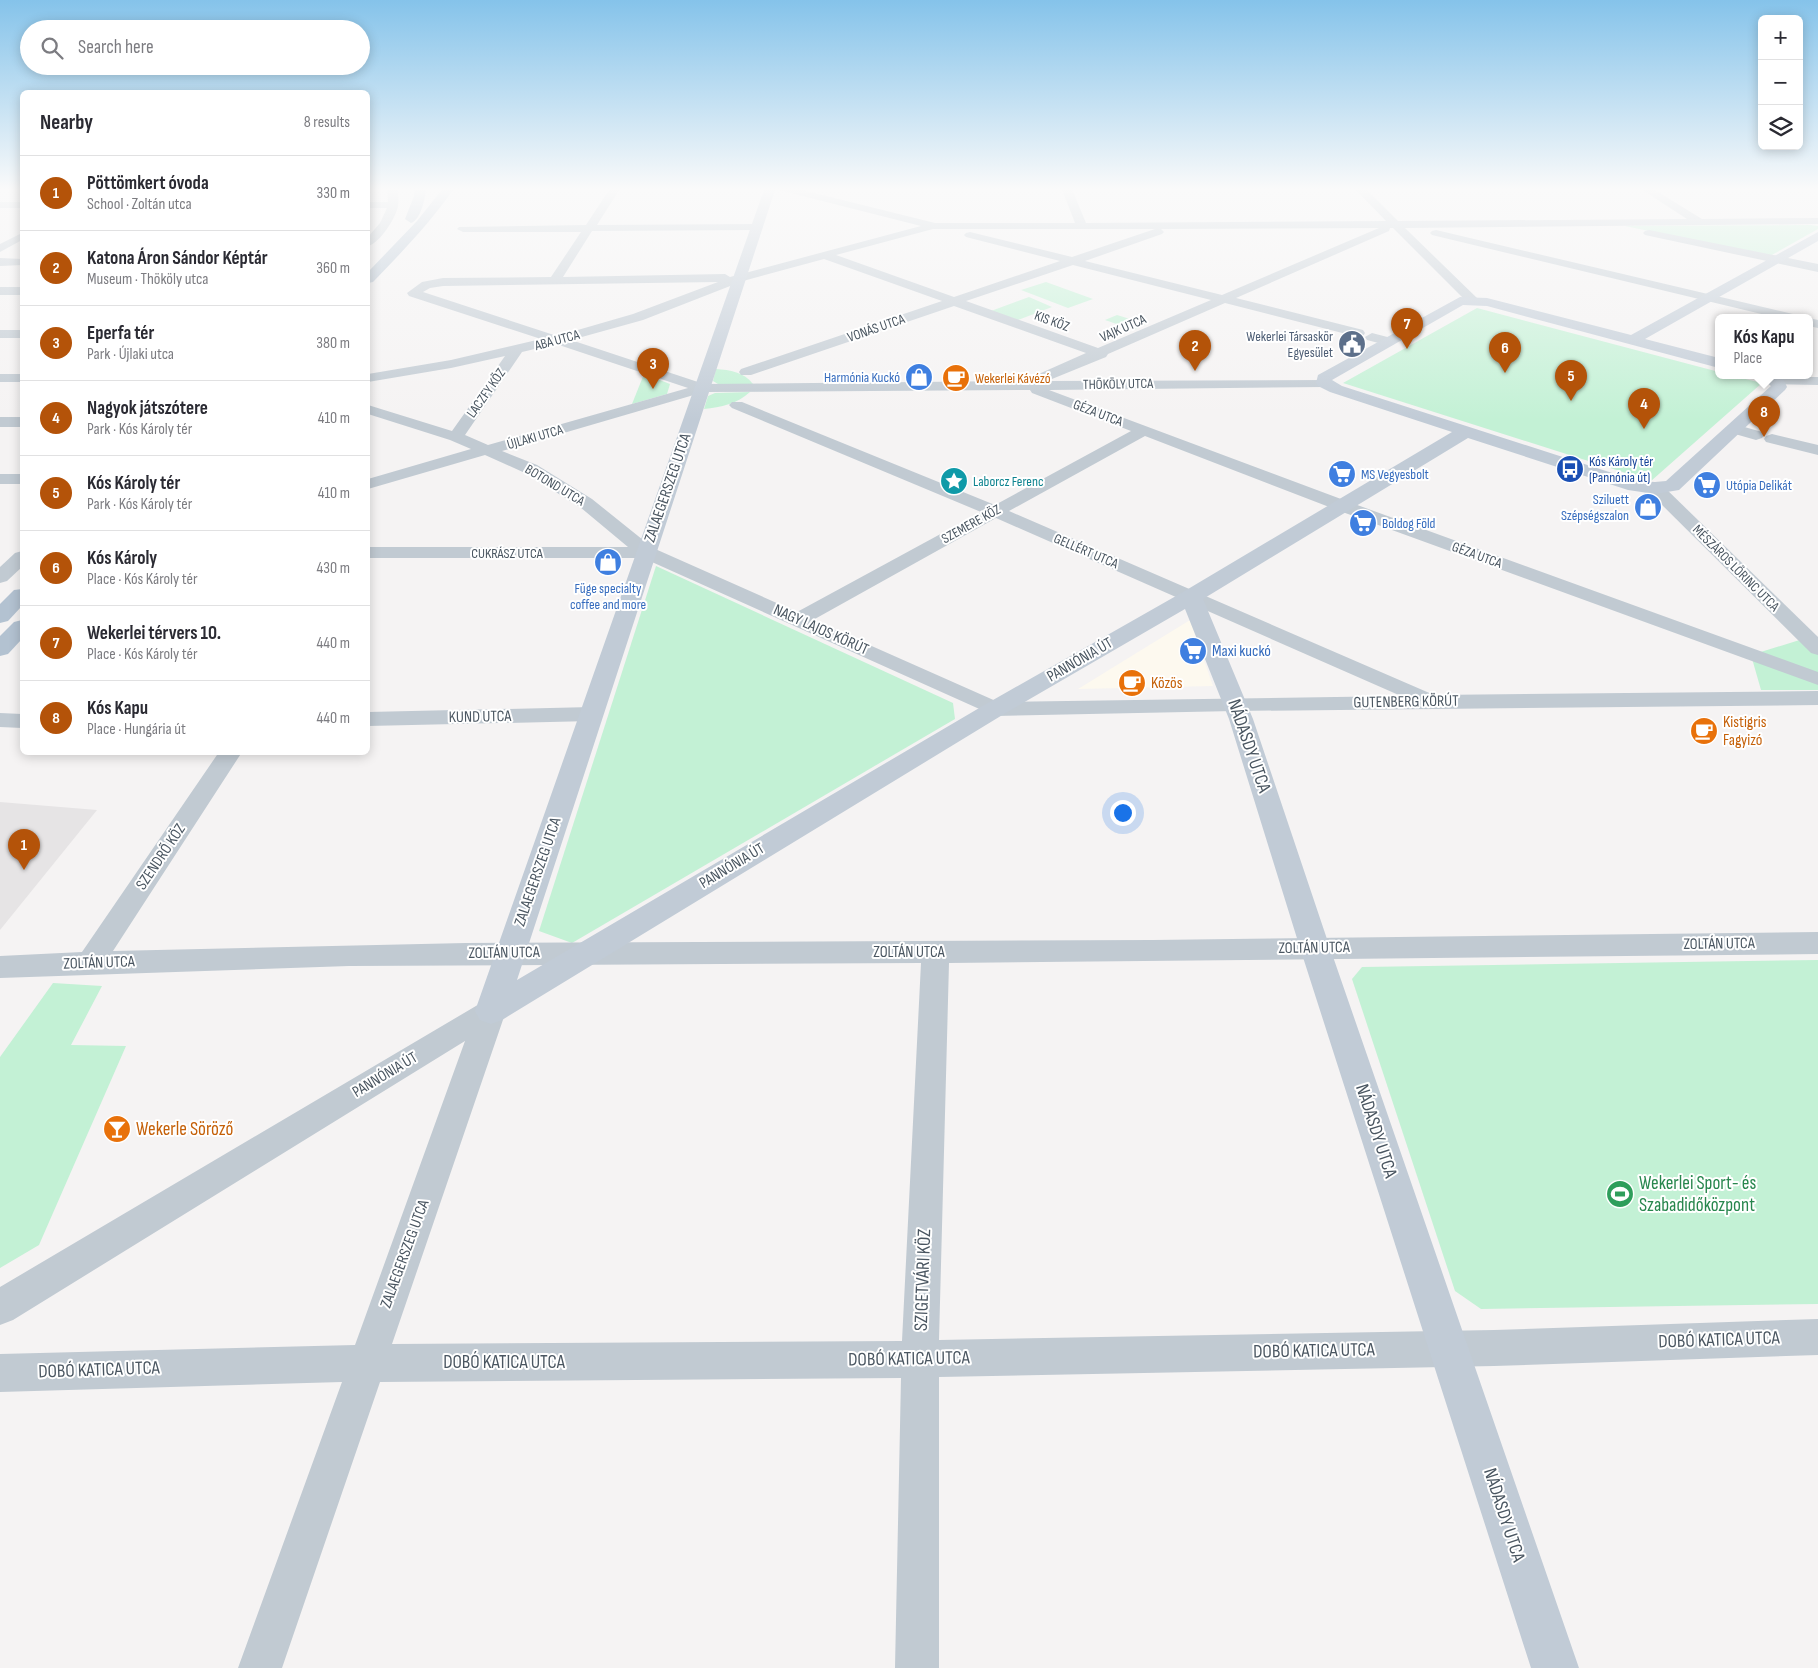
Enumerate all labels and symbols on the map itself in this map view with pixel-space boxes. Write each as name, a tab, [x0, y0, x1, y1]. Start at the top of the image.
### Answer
street label: KIS KÖZ	[1032, 307, 1072, 335]
pin: 7	[1391, 308, 1423, 349]
street label: VONÁS UTCA	[845, 310, 908, 346]
street label: VAJK UTCA	[1097, 310, 1150, 346]
street label: ABA UTCA	[532, 326, 582, 354]
place label: Wekerlei Társaskör Egyesület	[1246, 328, 1333, 361]
public building icon: Wekerlei Társaskör Egyesület	[1337, 329, 1367, 359]
pin: 2	[1179, 330, 1211, 371]
pin: 6	[1489, 332, 1521, 373]
pin: 3	[637, 348, 669, 389]
pin: 5	[1555, 360, 1587, 401]
shop icon: Harmónia Kuckó	[904, 362, 934, 392]
cafe icon: Wekerlei Kávézó	[941, 363, 971, 393]
street label: LACZFY KÖZ	[463, 365, 509, 421]
place label: Harmónia Kuckó	[824, 369, 900, 386]
place label: Wekerlei Kávézó	[975, 370, 1051, 387]
street label: THÖKÖLY UTCA	[1083, 375, 1154, 393]
pin: 4	[1628, 388, 1660, 429]
street label: GÉZA UTCA	[1071, 396, 1126, 431]
pin: 8	[1748, 396, 1780, 437]
street label: ÚJLAKI UTCA	[505, 421, 566, 453]
street label: ZALAEGERSZEG UTCA	[640, 431, 696, 545]
place label: Kós Károly tér (Pannónia út)	[1589, 453, 1653, 486]
bus stop icon: Kós Károly tér (Pannónia út)	[1555, 454, 1585, 484]
supermarket icon: MS Vegyesbolt	[1327, 459, 1357, 489]
street label: BOTOND UTCA	[522, 461, 589, 510]
place icon: Laborcz Ferenc	[939, 466, 969, 496]
place label: MS Vegyesbolt	[1361, 466, 1429, 483]
supermarket icon: Utópia Delikát	[1692, 470, 1722, 500]
place label: Laborcz Ferenc	[973, 473, 1044, 490]
place label: Utópia Delikát	[1726, 477, 1792, 494]
place label: Sziluett Szépségszalon	[1561, 491, 1629, 524]
shop icon: Sziluett Szépségszalon	[1633, 492, 1663, 522]
street label: SZEMERE KÖZ	[939, 501, 1004, 547]
supermarket icon: Boldog Föld	[1348, 508, 1378, 538]
place label: Boldog Föld	[1382, 515, 1436, 532]
street label: MÉSZÁROS LŐRINC UTCA	[1689, 521, 1784, 616]
street label: GELLÉRT UTCA	[1051, 530, 1122, 573]
street label: GÉZA UTCA	[1450, 538, 1505, 572]
street label: CUKRÁSZ UTCA	[471, 545, 544, 562]
shop icon: Füge specialty coffee and more	[593, 547, 623, 577]
place label: Füge specialty coffee and more	[570, 580, 646, 613]
street label: NAGY LAJOS KÖRÚT	[770, 601, 872, 660]
street label: PANNÓNIA ÚT	[1044, 633, 1117, 686]
supermarket icon: Maxi kuckó	[1178, 636, 1208, 666]
place label: Maxi kuckó	[1212, 642, 1271, 661]
cafe icon: Közös	[1117, 668, 1147, 698]
place label: Közös	[1151, 674, 1183, 693]
street label: GUTENBERG KÖRÚT	[1353, 692, 1459, 712]
street label: NÁDASDY UTCA	[1222, 696, 1276, 797]
street label: KUND UTCA	[449, 707, 512, 727]
place label: Kistigris Fagyizó	[1723, 713, 1767, 750]
cafe icon: Kistigris Fagyizó	[1689, 716, 1719, 746]
your location	[1110, 800, 1136, 826]
street label: ZALAEGERSZEG UTCA	[510, 815, 566, 929]
street label: SZENDRŐ KÖZ	[132, 820, 190, 893]
pin: 1	[8, 829, 40, 870]
street label: PANNÓNIA ÚT	[696, 839, 768, 893]
street label: ZOLTÁN UTCA	[1683, 934, 1755, 954]
street label: ZOLTÁN UTCA	[1278, 938, 1350, 958]
street label: ZOLTÁN UTCA	[468, 943, 540, 963]
street label: ZOLTÁN UTCA	[873, 943, 945, 962]
street label: ZOLTÁN UTCA	[63, 952, 135, 974]
street label: PANNÓNIA ÚT	[349, 1048, 421, 1102]
street label: NÁDASDY UTCA	[1350, 1081, 1402, 1182]
bar icon: Wekerle Söröző	[102, 1114, 132, 1144]
place label: Wekerle Söröző	[136, 1118, 233, 1141]
place label: Wekerlei Sport- és Szabadidőközpont	[1639, 1172, 1756, 1217]
sports icon: Wekerlei Sport- és Szabadidőközpont	[1605, 1179, 1635, 1209]
street label: ZALAEGERSZEG UTCA	[377, 1197, 433, 1311]
street label: SZIGETVÁRI KÖZ	[910, 1228, 936, 1331]
street label: DOBÓ KATICA UTCA	[1658, 1326, 1781, 1354]
street label: DOBÓ KATICA UTCA	[1253, 1338, 1376, 1364]
street label: DOBÓ KATICA UTCA	[848, 1346, 971, 1372]
street label: DOBÓ KATICA UTCA	[443, 1351, 566, 1374]
street label: DOBÓ KATICA UTCA	[38, 1356, 161, 1384]
street label: NÁDASDY UTCA	[1478, 1465, 1530, 1566]

